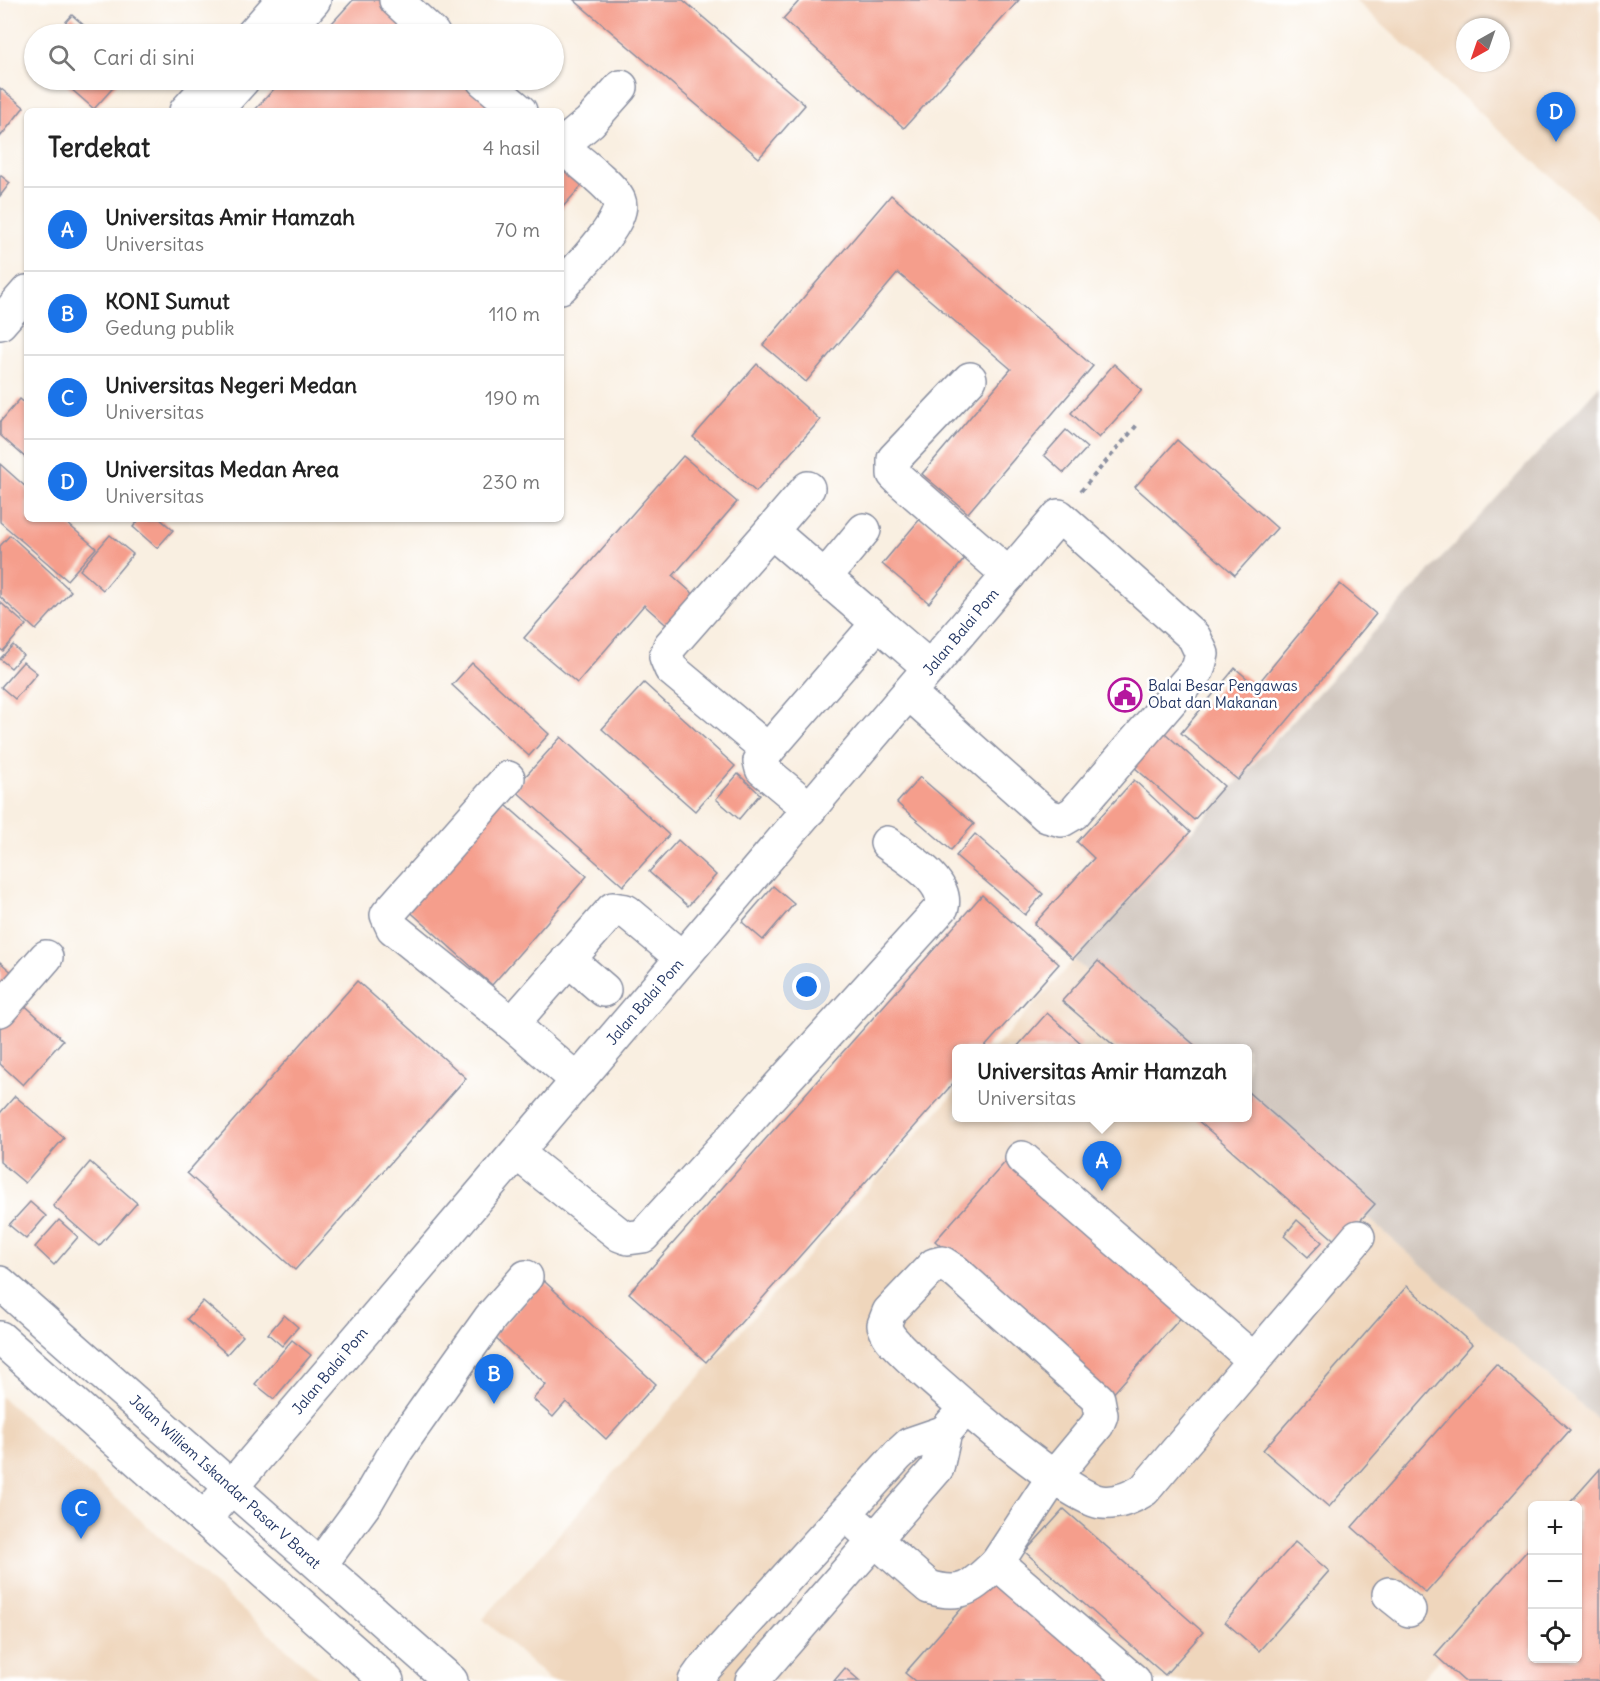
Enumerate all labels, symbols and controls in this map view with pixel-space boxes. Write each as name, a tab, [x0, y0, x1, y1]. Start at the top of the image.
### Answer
north arrow	[1456, 18, 1510, 72]
search box	[24, 24, 564, 90]
icon: search	[45, 41, 78, 74]
text: Cari di sini	[93, 43, 195, 71]
pin: D	[1536, 92, 1576, 142]
text: Terdekat	[48, 131, 150, 164]
text: 4 hasil	[483, 135, 540, 160]
text: Universitas Amir Hamzah	[105, 203, 355, 231]
text: A	[61, 217, 74, 242]
text: 70 m	[495, 217, 540, 242]
text: Universitas	[105, 231, 204, 256]
text: KONI Sumut	[105, 287, 230, 315]
text: B	[61, 301, 74, 326]
text: 110 m	[489, 301, 540, 326]
text: Gedung publik	[105, 315, 234, 340]
text: Universitas Negeri Medan	[105, 371, 357, 399]
text: C	[61, 385, 74, 410]
text: 190 m	[485, 385, 540, 410]
text: Universitas	[105, 399, 204, 424]
text: Universitas Medan Area	[105, 455, 339, 483]
text: D	[60, 469, 75, 494]
text: 230 m	[482, 469, 540, 494]
text: Universitas	[105, 483, 204, 508]
street label: Jalan Balai Pom	[919, 584, 1003, 679]
place label: Balai Besar Pengawas Obat dan Makanan	[1148, 676, 1298, 712]
public building icon: Balai Besar Pengawas Obat dan Makanan	[1107, 677, 1143, 713]
street label: Jalan Balai Pom	[602, 955, 687, 1049]
your location	[792, 972, 821, 1001]
popup	[952, 1044, 1252, 1122]
text: Universitas Amir Hamzah	[977, 1057, 1227, 1085]
text: Universitas	[977, 1085, 1076, 1110]
pin: A	[1082, 1142, 1122, 1191]
street label: Jalan Balai Pom	[288, 1323, 372, 1418]
pin: B	[474, 1354, 514, 1404]
street label: Jalan Williem Iskandar Pasar V Barat	[126, 1391, 325, 1573]
pin: C	[62, 1490, 100, 1539]
map controls	[1528, 1501, 1582, 1663]
button: +	[1528, 1501, 1582, 1555]
button: −	[1528, 1555, 1582, 1609]
button: locate	[1528, 1609, 1582, 1663]

